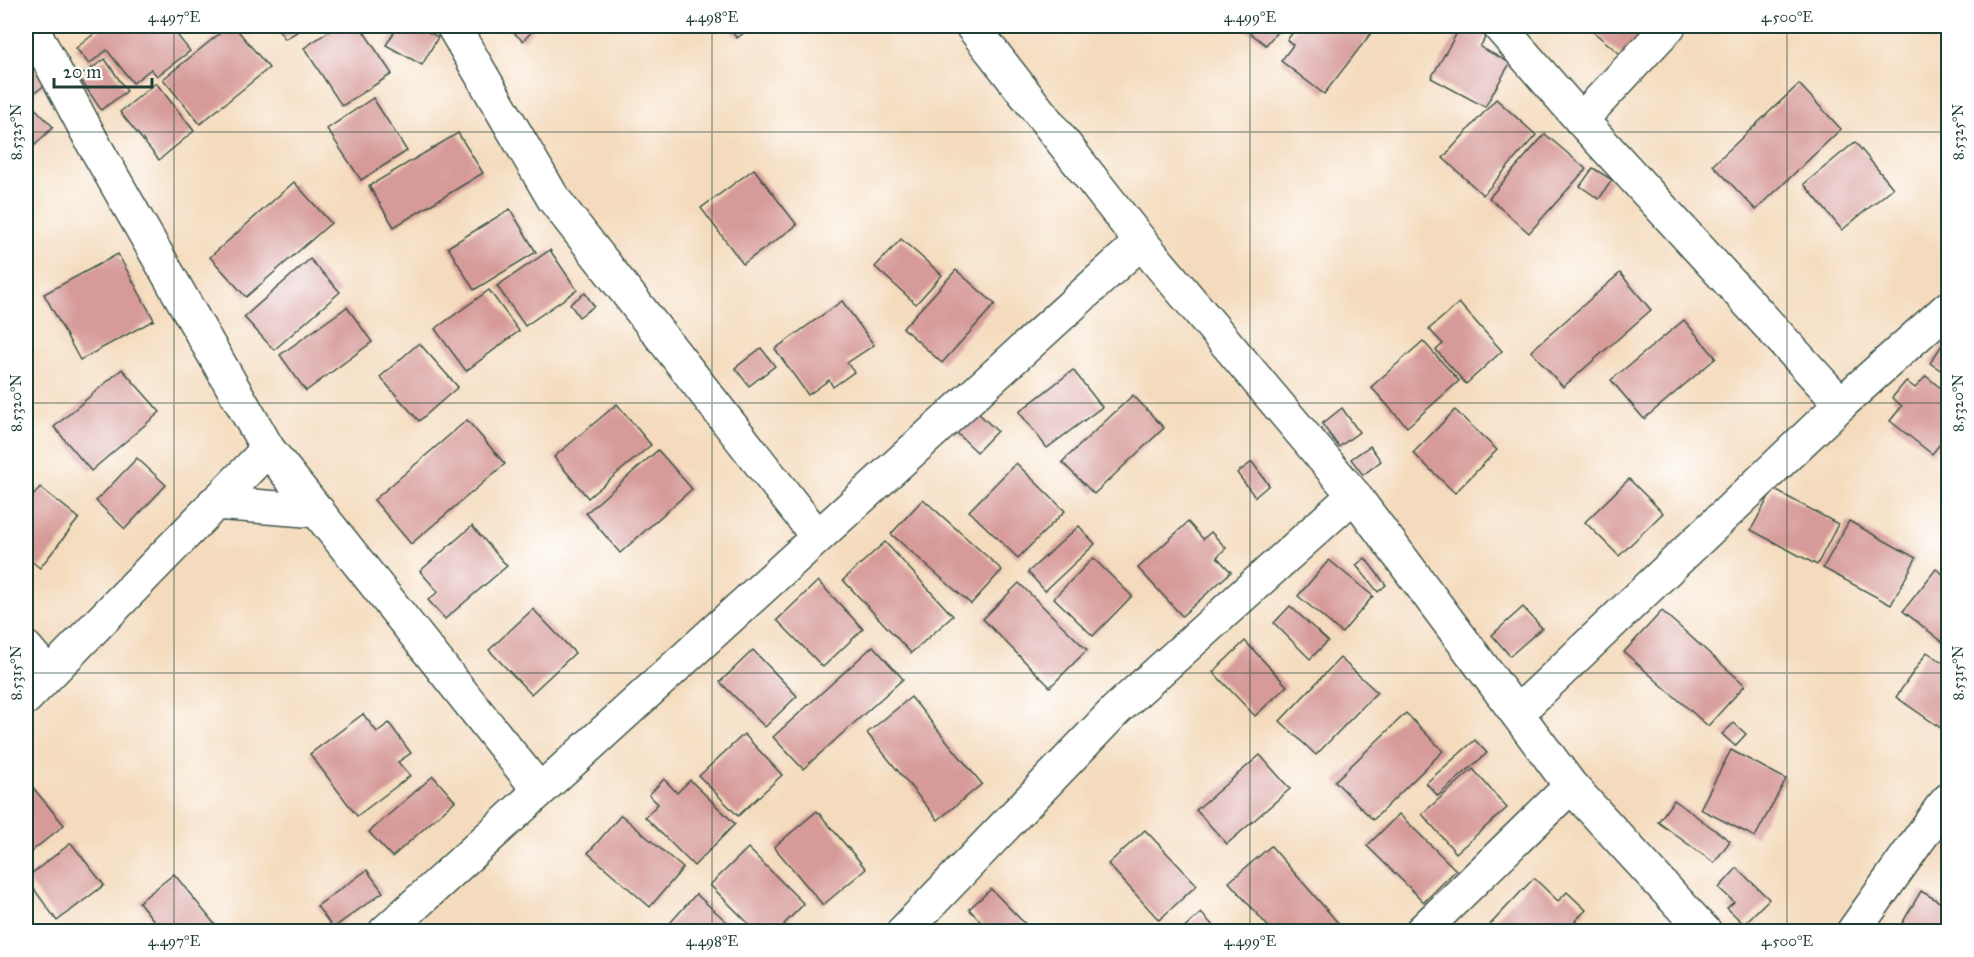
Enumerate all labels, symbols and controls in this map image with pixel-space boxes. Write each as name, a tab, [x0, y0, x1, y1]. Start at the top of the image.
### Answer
text: 4.497°E	[148, 8, 201, 26]
text: 4.498°E	[686, 8, 739, 26]
text: 4.499°E	[1224, 8, 1277, 26]
text: 4.500°E	[1761, 8, 1813, 26]
scale bar	[54, 51, 152, 89]
text: 20 m	[63, 61, 101, 83]
text: 8.5325°N	[7, 104, 25, 160]
text: 8.5325°N	[1949, 104, 1967, 160]
text: 8.5320°N	[7, 374, 25, 432]
text: 8.5320°N	[1949, 374, 1967, 432]
text: 8.5315°N	[7, 645, 25, 700]
text: 8.5315°N	[1949, 645, 1967, 700]
text: 4.497°E	[148, 932, 201, 950]
text: 4.498°E	[686, 932, 739, 950]
text: 4.499°E	[1224, 932, 1277, 950]
text: 4.500°E	[1761, 932, 1813, 950]

